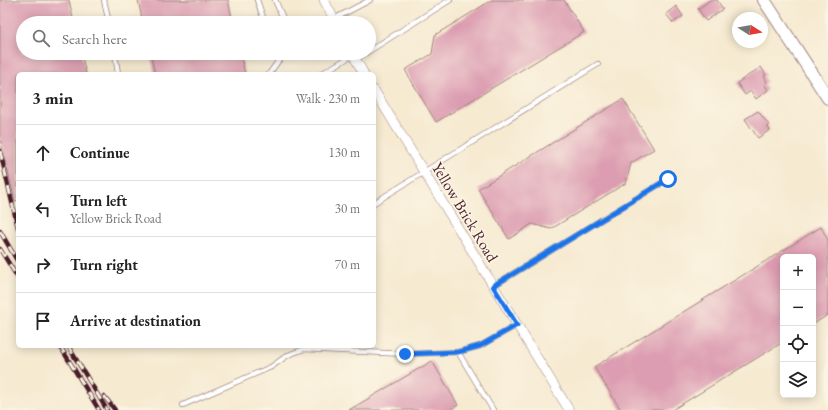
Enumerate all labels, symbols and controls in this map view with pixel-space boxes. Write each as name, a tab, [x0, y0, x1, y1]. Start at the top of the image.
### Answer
north arrow	[732, 12, 768, 48]
search box	[16, 16, 376, 60]
icon: search	[30, 27, 52, 49]
text: Search here	[62, 29, 127, 48]
text: 3 min	[32, 87, 73, 109]
text: Walk · 230 m	[296, 90, 360, 107]
icon: ahead	[32, 142, 54, 164]
text: Continue	[70, 143, 130, 162]
text: 130 m	[329, 144, 360, 161]
street label: Yellow Brick Road	[427, 158, 504, 267]
route start	[659, 170, 677, 188]
text: Turn left	[70, 191, 127, 210]
icon: left	[32, 198, 54, 220]
text: 30 m	[335, 200, 360, 217]
text: Yellow Brick Road	[70, 210, 162, 227]
icon: right	[32, 254, 54, 276]
map controls	[780, 254, 816, 398]
button: +	[780, 254, 816, 290]
text: Turn right	[70, 255, 138, 274]
text: 70 m	[335, 256, 360, 273]
button: −	[780, 290, 816, 326]
icon: arrive	[32, 310, 54, 332]
text: Arrive at destination	[70, 311, 201, 330]
button: locate	[780, 326, 816, 362]
route end	[396, 345, 414, 363]
button: layers	[780, 362, 816, 398]

